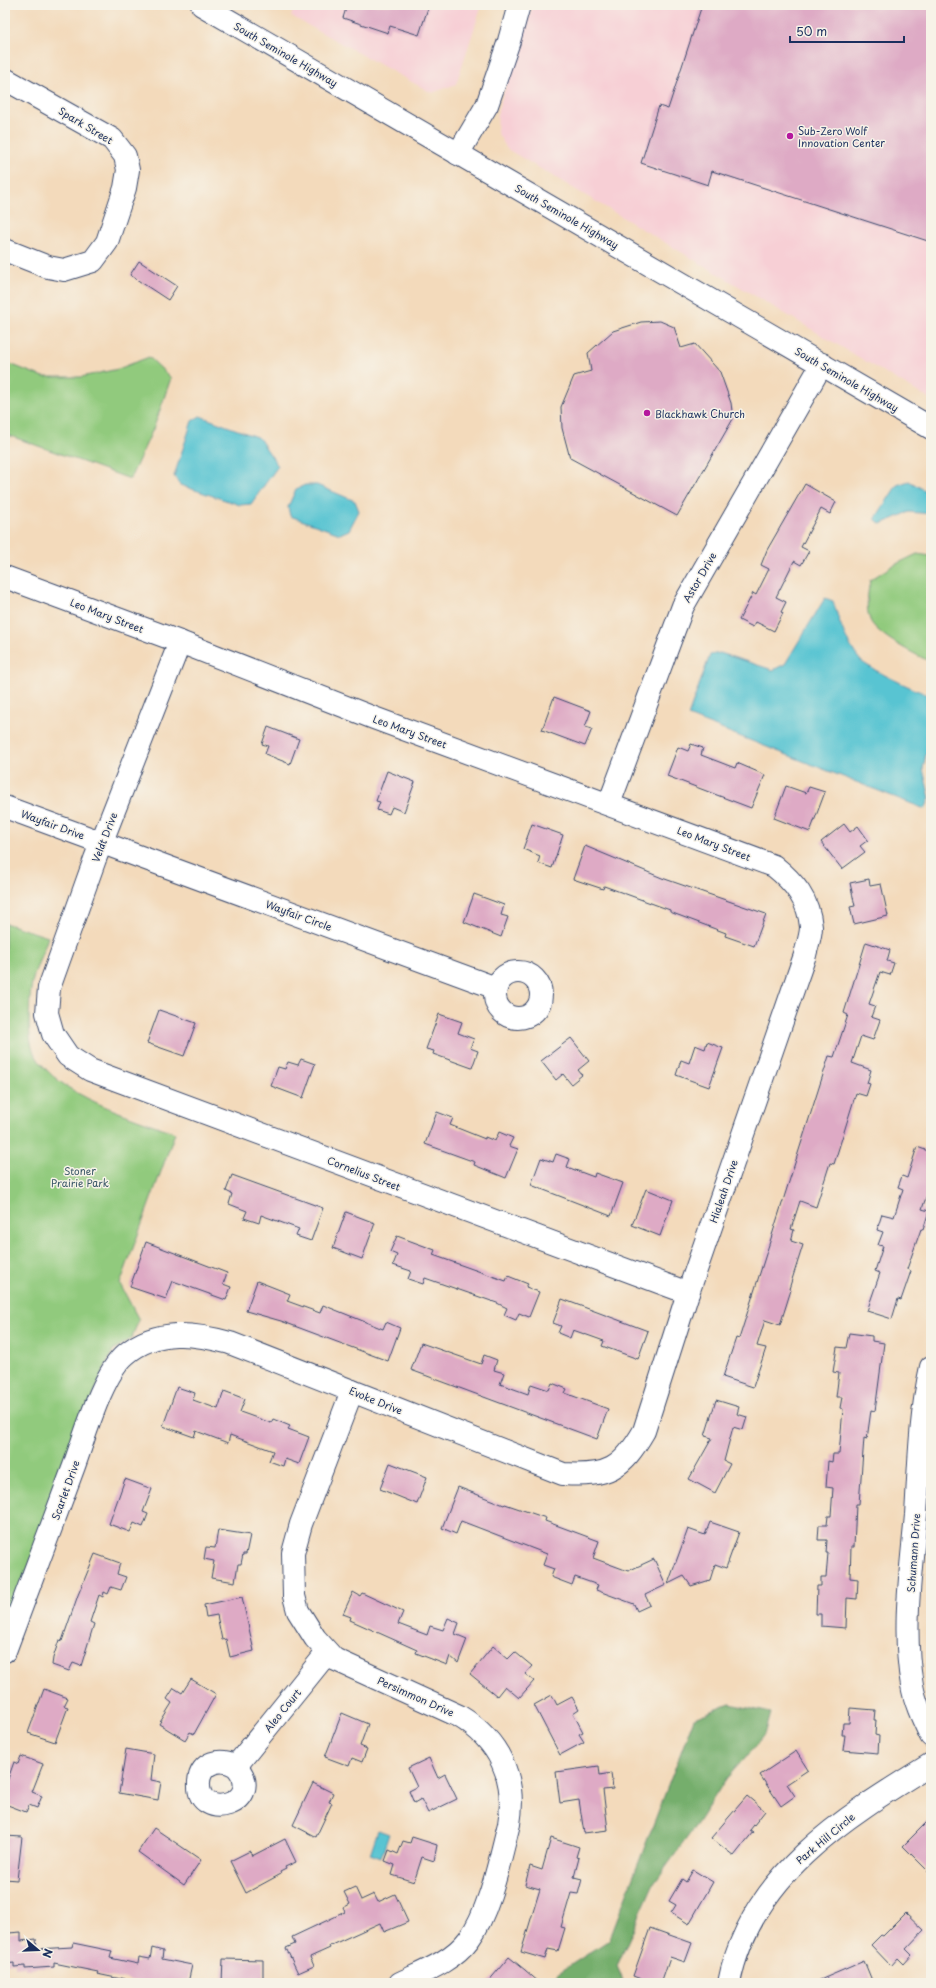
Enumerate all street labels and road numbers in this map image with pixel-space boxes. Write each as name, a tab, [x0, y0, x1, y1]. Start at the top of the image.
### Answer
street label: South Seminole Highway	[231, 18, 341, 91]
street label: Spark Street	[56, 103, 116, 147]
street label: South Seminole Highway	[512, 180, 622, 253]
street label: South Seminole Highway	[792, 343, 902, 416]
street label: Astor Drive	[679, 549, 719, 605]
street label: Leo Mary Street	[68, 594, 146, 636]
street label: Leo Mary Street	[371, 711, 449, 751]
street label: Wayfair Drive	[19, 805, 88, 843]
street label: Veldt Drive	[88, 810, 120, 864]
street label: Leo Mary Street	[675, 822, 753, 864]
street label: Wayfair Circle	[264, 896, 335, 934]
street label: Cornelius Street	[325, 1152, 403, 1194]
street label: Hialeah Drive	[705, 1157, 741, 1225]
street label: Evoke Drive	[347, 1382, 405, 1418]
street label: Scarlet Drive	[47, 1458, 83, 1522]
street label: Schumann Drive	[903, 1513, 923, 1593]
street label: Persimmon Drive	[375, 1672, 457, 1720]
street label: Aleo Court	[260, 1685, 304, 1735]
street label: Park Hill Circle	[792, 1809, 858, 1867]

